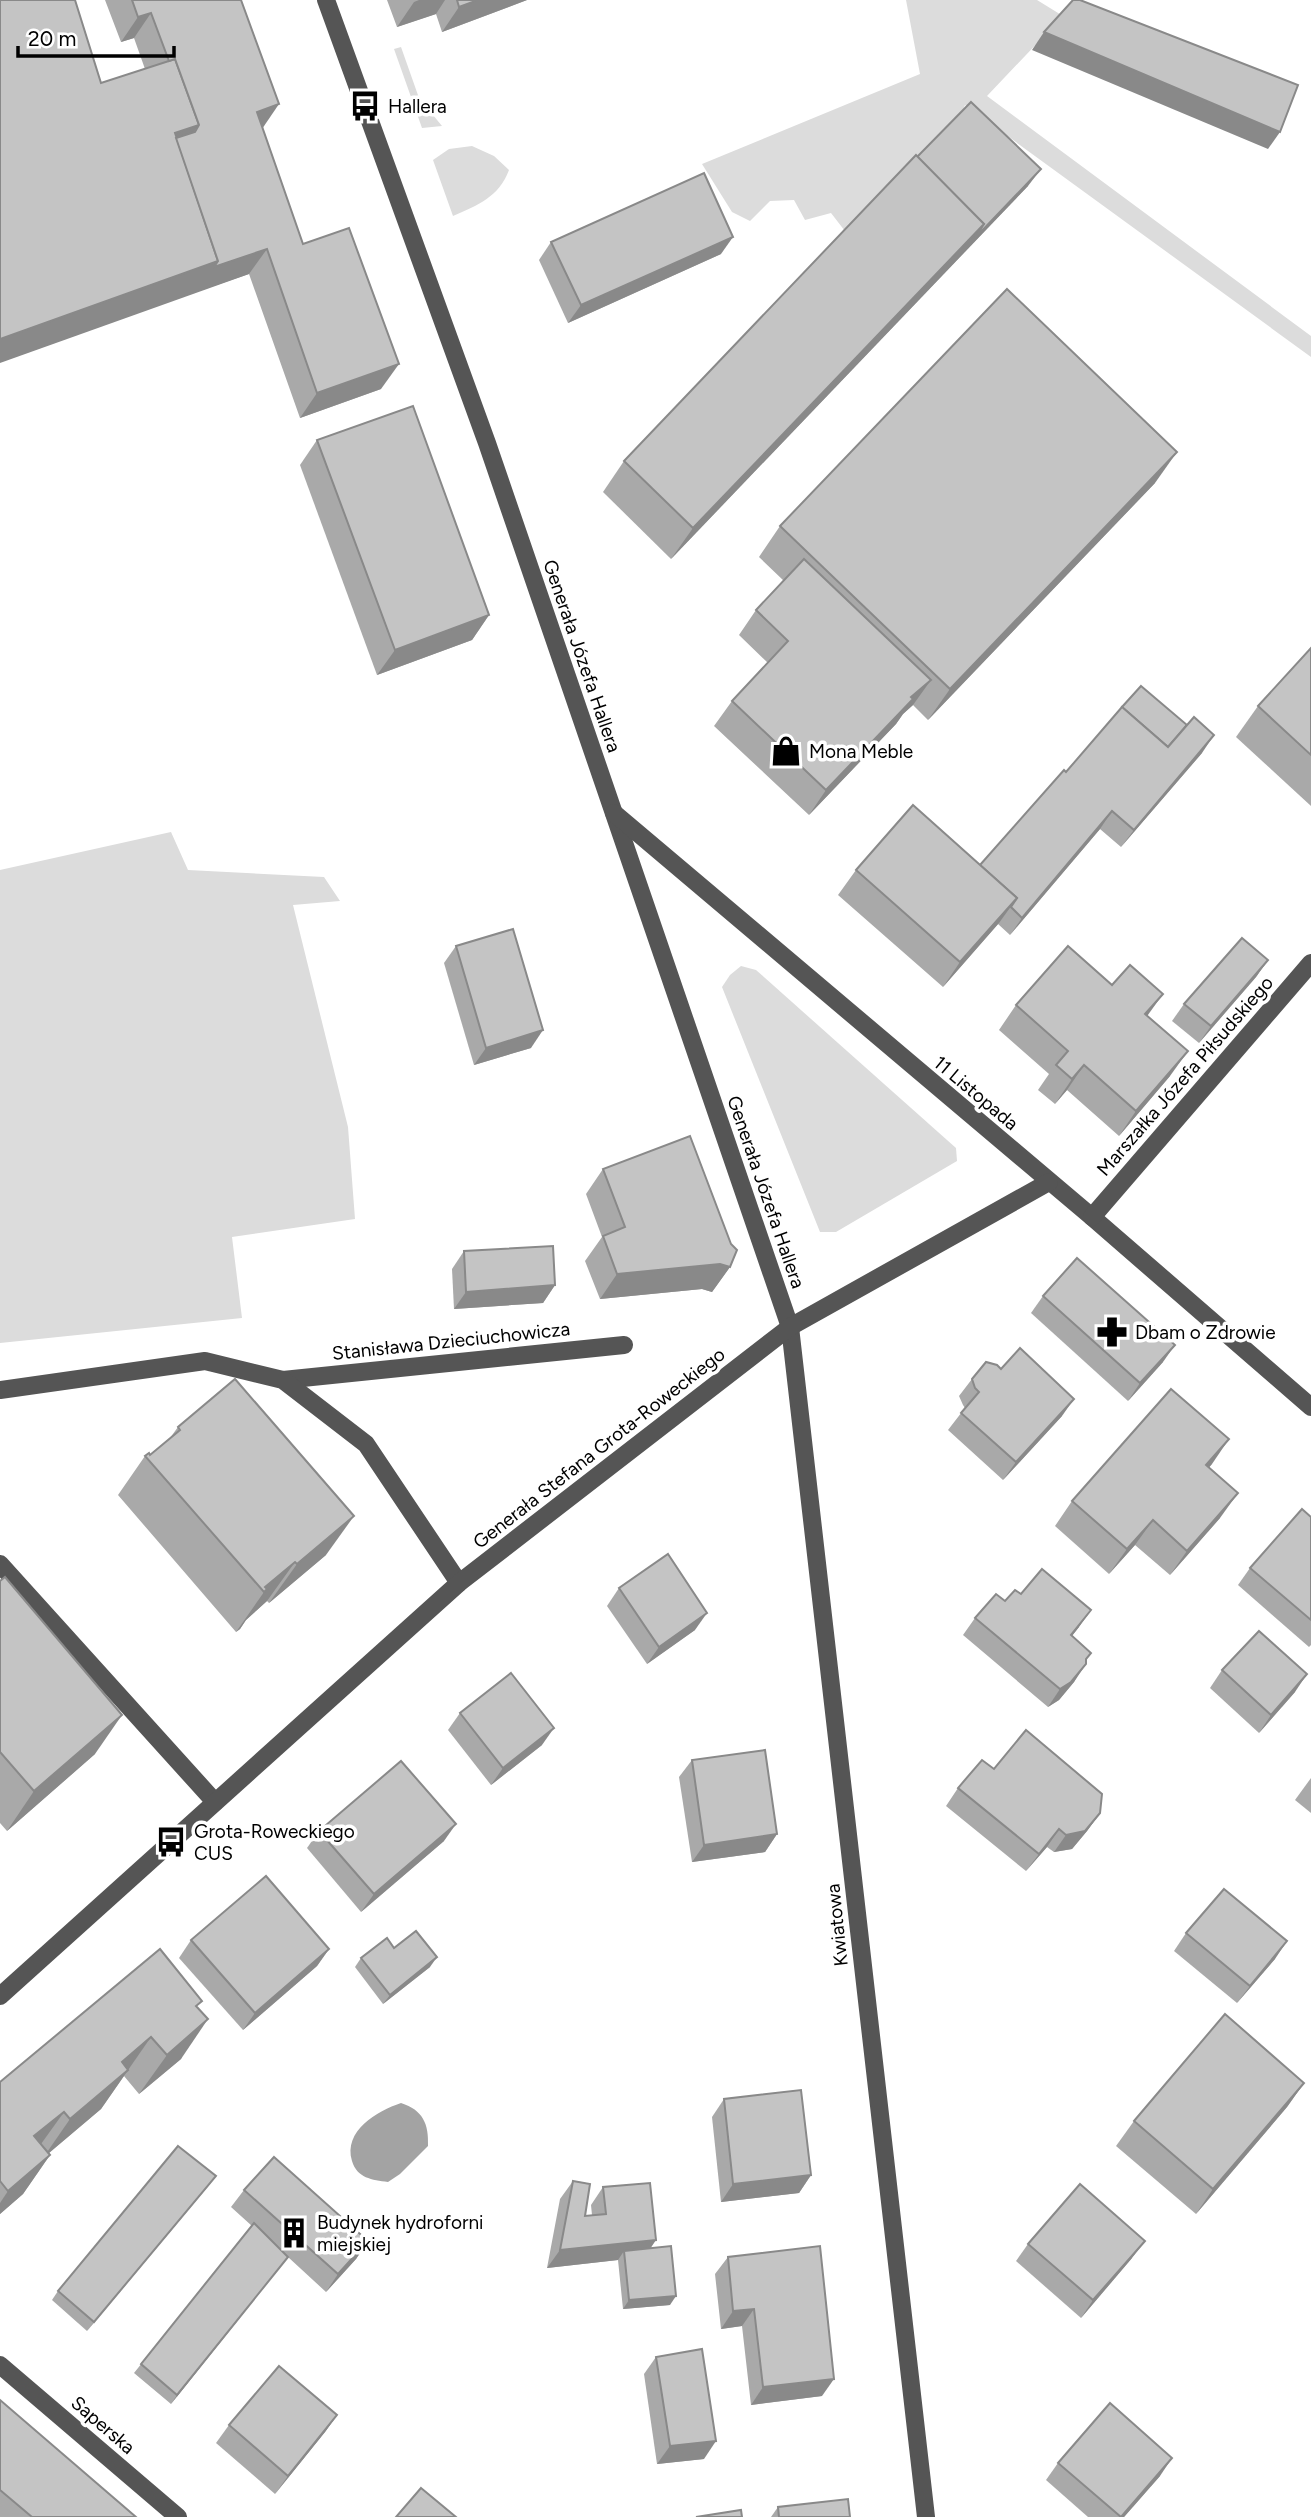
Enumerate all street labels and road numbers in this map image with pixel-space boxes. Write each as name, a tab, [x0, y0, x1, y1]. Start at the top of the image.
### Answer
street label: Generała Józefa Hallera	[538, 557, 626, 755]
street label: Marszałka Józefa Piłsudskiego	[1092, 971, 1278, 1181]
street label: 11 Listopada	[929, 1051, 1023, 1135]
street label: Generała Józefa Hallera	[722, 1093, 810, 1291]
street label: Stanisława Dzieciuchowicza	[331, 1317, 571, 1365]
street label: Generała Stefana Grota-Roweckiego	[469, 1343, 729, 1553]
street label: Kwiatowa	[821, 1883, 853, 1967]
street label: Saperska	[66, 2391, 140, 2459]

